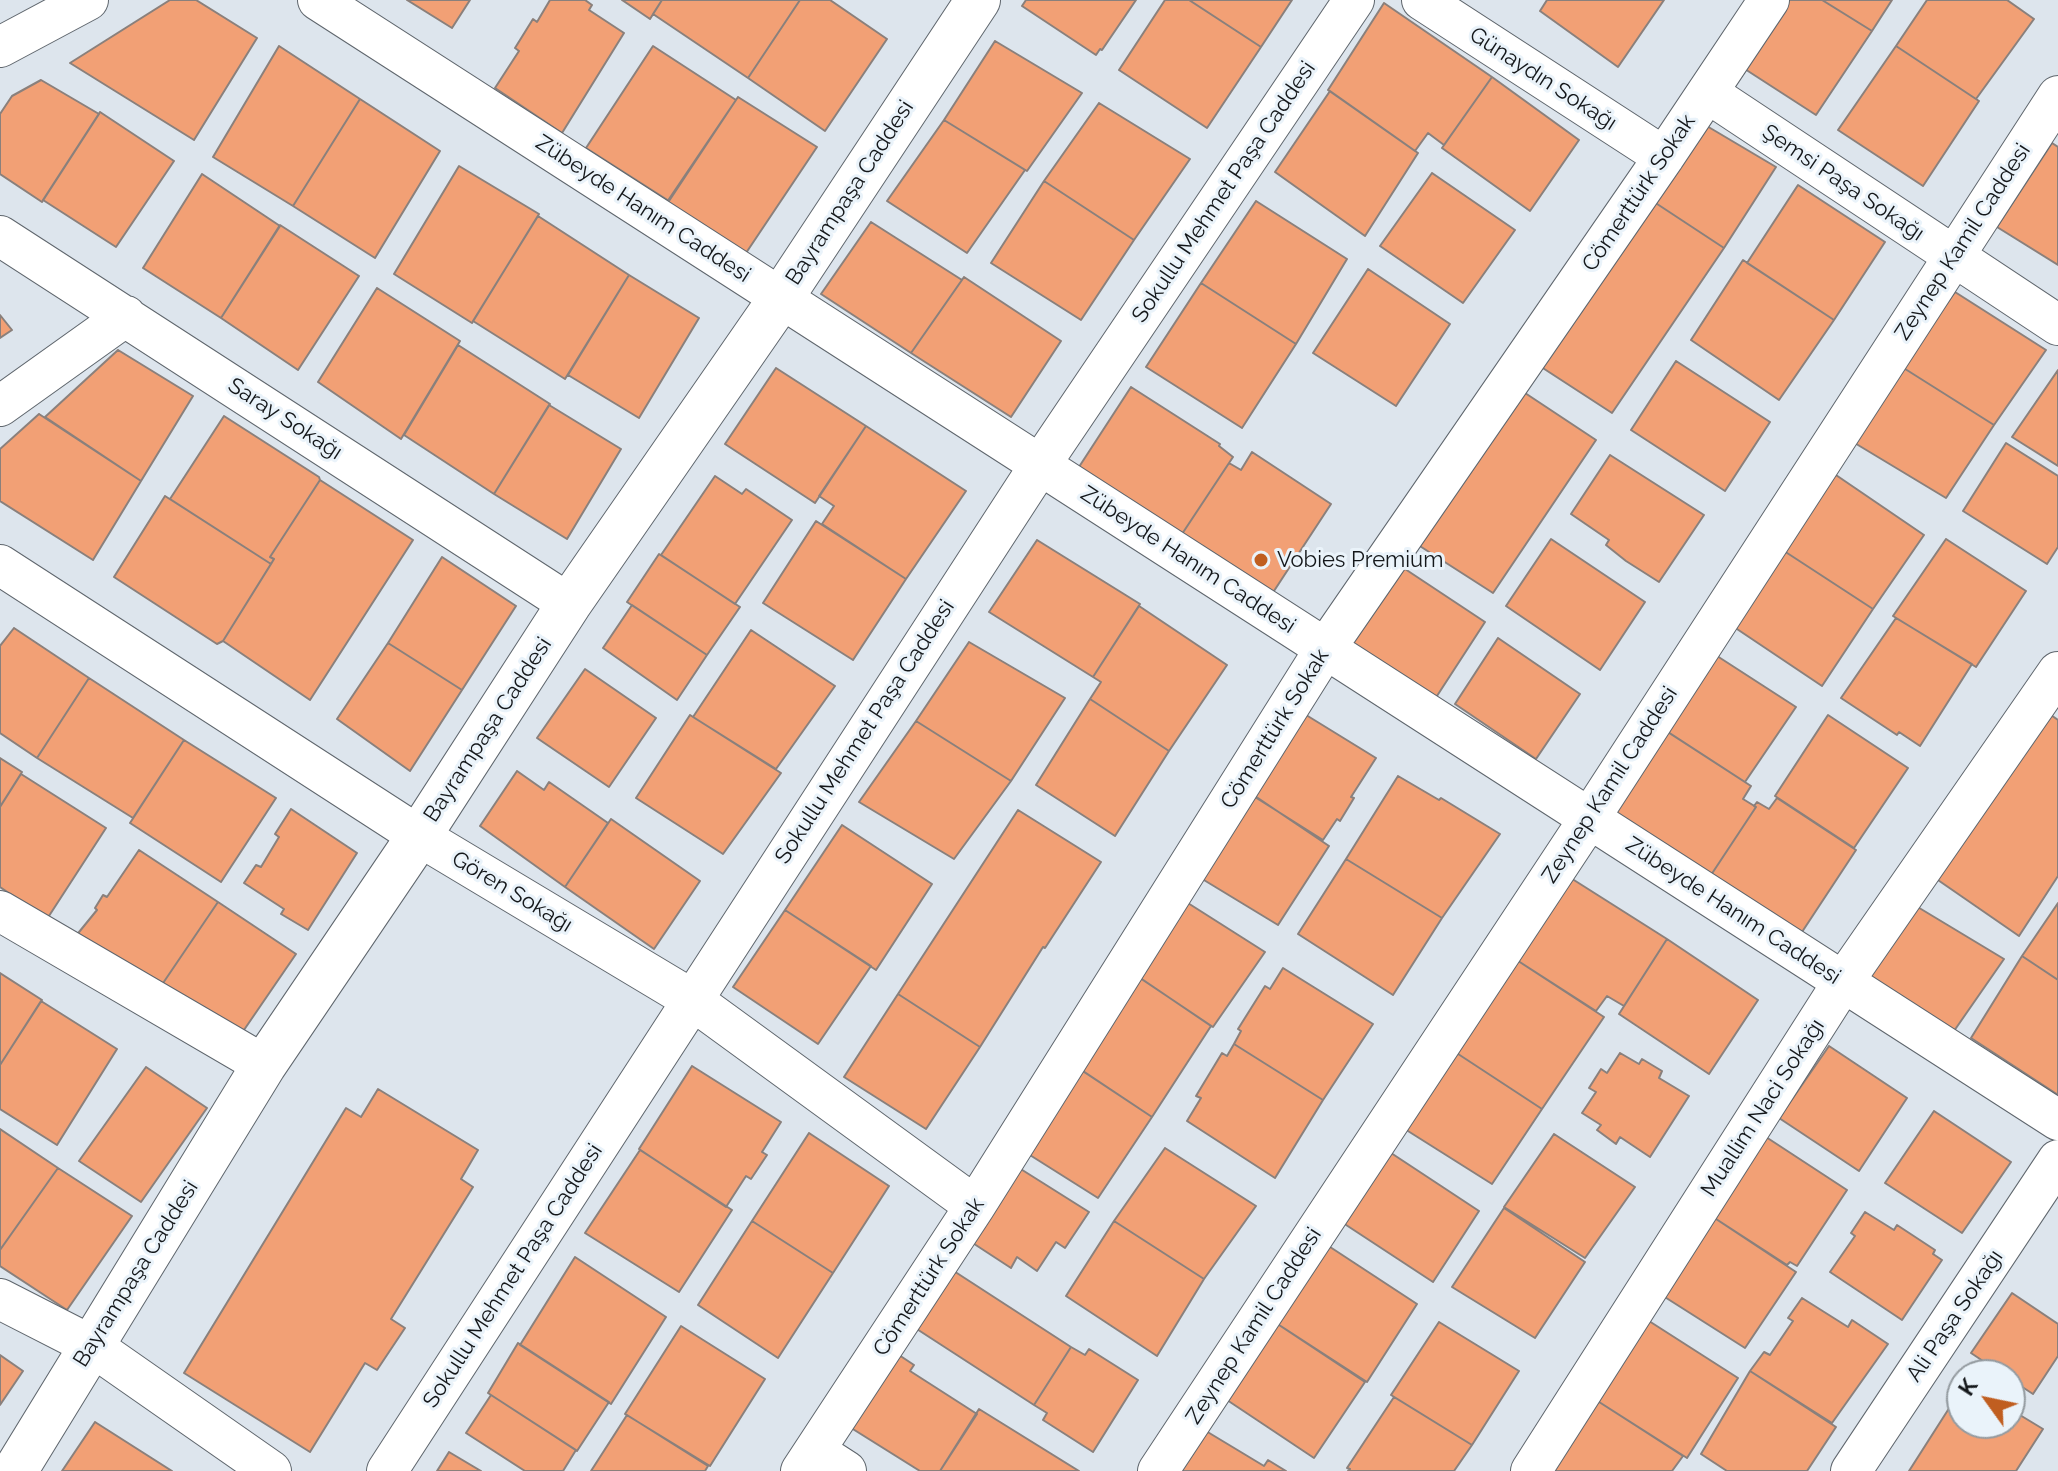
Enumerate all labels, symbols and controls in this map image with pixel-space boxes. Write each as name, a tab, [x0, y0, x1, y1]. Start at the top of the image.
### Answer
street label: Günaydın Sokağı	[1464, 22, 1622, 136]
street label: Sokullu Mehmet Paşa Caddesi	[1127, 56, 1321, 328]
street label: Bayrampaşa Caddesi	[780, 96, 920, 290]
street label: Cömerttürk Sokak	[1577, 110, 1701, 276]
street label: Şemsi Paşa Sokağı	[1757, 119, 1929, 247]
street label: Zübeyde Hanım Caddesi	[531, 130, 755, 288]
street label: Zeynep Kamil Caddesi	[1890, 139, 2036, 345]
street label: Saray Sokağı	[223, 372, 347, 466]
street label: Zübeyde Hanım Caddesi	[1076, 481, 1300, 639]
place label: Vobies Premium	[1277, 547, 1443, 573]
marker: Vobies Premium	[1252, 551, 1270, 569]
street label: Sokullu Mehmet Paşa Caddesi	[770, 595, 960, 869]
street label: Bayrampaşa Caddesi	[418, 633, 558, 827]
street label: Cömerttürk Sokak	[1215, 644, 1335, 814]
street label: Zeynep Kamil Caddesi	[1537, 682, 1683, 888]
street label: Zübeyde Hanım Caddesi	[1621, 832, 1845, 990]
street label: Gören Sokağı	[447, 846, 577, 938]
street label: Muallim Naci Sokağı	[1696, 1014, 1830, 1202]
street label: Sokullu Mehmet Paşa Caddesi	[418, 1139, 608, 1413]
street label: Bayrampaşa Caddesi	[68, 1176, 204, 1372]
street label: Cömerttürk Sokak	[868, 1193, 990, 1361]
street label: Zeynep Kamil Caddesi	[1181, 1223, 1327, 1429]
street label: Ali Paşa Sokağı	[1901, 1245, 2009, 1387]
north arrow	[1946, 1359, 2026, 1439]
text: K	[1953, 1374, 1982, 1400]

